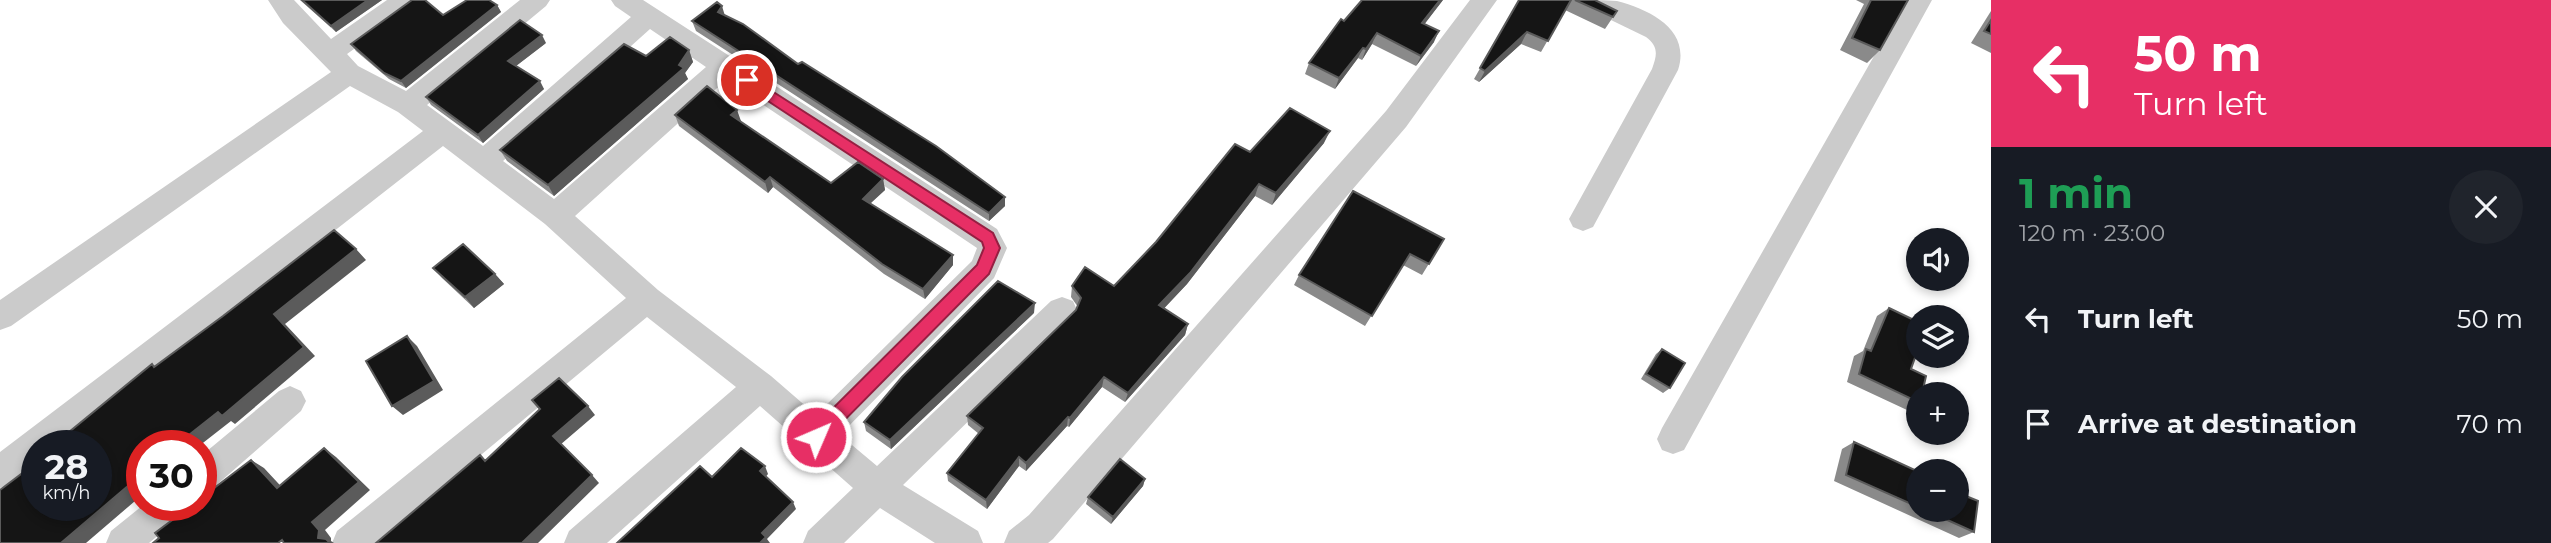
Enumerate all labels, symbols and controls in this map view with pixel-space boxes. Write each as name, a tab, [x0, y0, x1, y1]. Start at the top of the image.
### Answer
text: 50 m	[2134, 24, 2262, 83]
icon: left	[2019, 28, 2110, 119]
pin	[717, 50, 777, 110]
icon: arrive	[728, 61, 766, 99]
text: Turn left	[2134, 84, 2268, 123]
text: 1 min	[2019, 167, 2133, 219]
button: close	[2449, 170, 2523, 244]
text: 120 m · 23:00	[2019, 219, 2165, 247]
map controls	[1906, 228, 1969, 522]
button: sound	[1906, 228, 1969, 291]
icon: left	[2019, 300, 2057, 338]
text: Turn left	[2078, 303, 2194, 335]
text: 50 m	[2457, 303, 2523, 335]
button: layers	[1906, 305, 1969, 368]
button: +	[1906, 382, 1969, 445]
position arrow	[779, 400, 853, 474]
icon: arrive	[2019, 405, 2057, 443]
text: Arrive at destination	[2078, 408, 2357, 440]
text: 70 m	[2457, 408, 2523, 440]
speed limit sign: 30	[126, 430, 217, 521]
text: 28	[45, 445, 88, 488]
button: −	[1906, 459, 1969, 522]
text: km/h	[42, 482, 91, 504]

